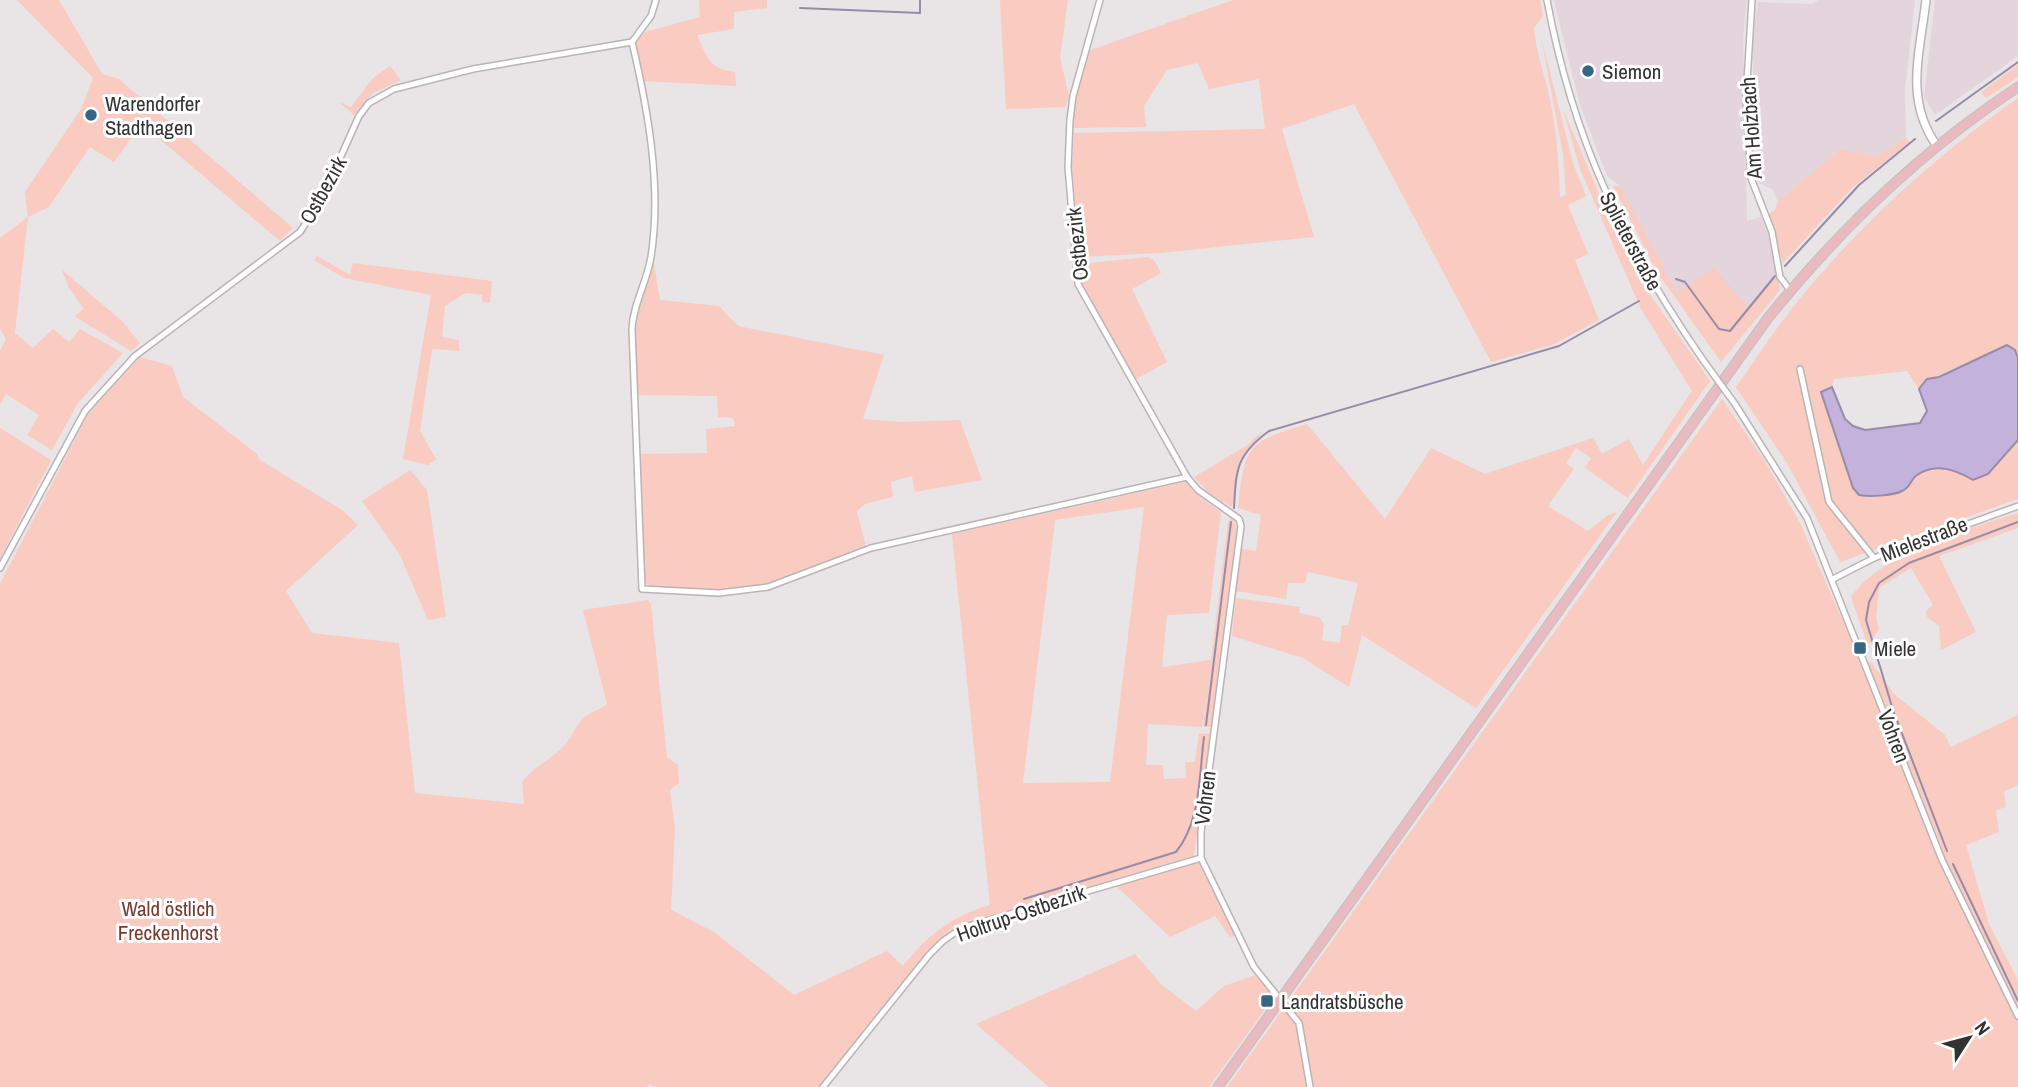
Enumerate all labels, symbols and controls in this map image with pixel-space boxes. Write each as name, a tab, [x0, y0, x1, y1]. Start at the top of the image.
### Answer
place label: Siemon	[1602, 57, 1661, 86]
marker: Siemon	[1580, 63, 1596, 79]
street label: Am Holzbach	[1733, 76, 1769, 181]
place label: Warendorfer Stadthagen	[105, 89, 200, 142]
marker: Warendorfer Stadthagen	[83, 107, 99, 123]
street label: Ostbezirk	[292, 150, 354, 229]
street label: Splieterstraße	[1593, 186, 1669, 296]
street label: Ostbezirk	[1059, 205, 1095, 282]
street label: Mielestraße	[1876, 509, 1972, 569]
place label: Miele	[1874, 634, 1916, 663]
marker: Miele	[1852, 640, 1868, 656]
street label: Vohren	[1871, 705, 1917, 767]
street label: Vohren	[1187, 769, 1223, 827]
street label: Holtrup-Ostbezirk	[952, 877, 1090, 949]
park label: Wald östlich Freckenhorst	[118, 894, 218, 947]
place label: Landratsbüsche	[1281, 987, 1404, 1016]
marker: Landratsbüsche	[1259, 993, 1275, 1009]
north arrow	[1934, 1003, 2004, 1073]
text: N	[1969, 1016, 1997, 1040]

